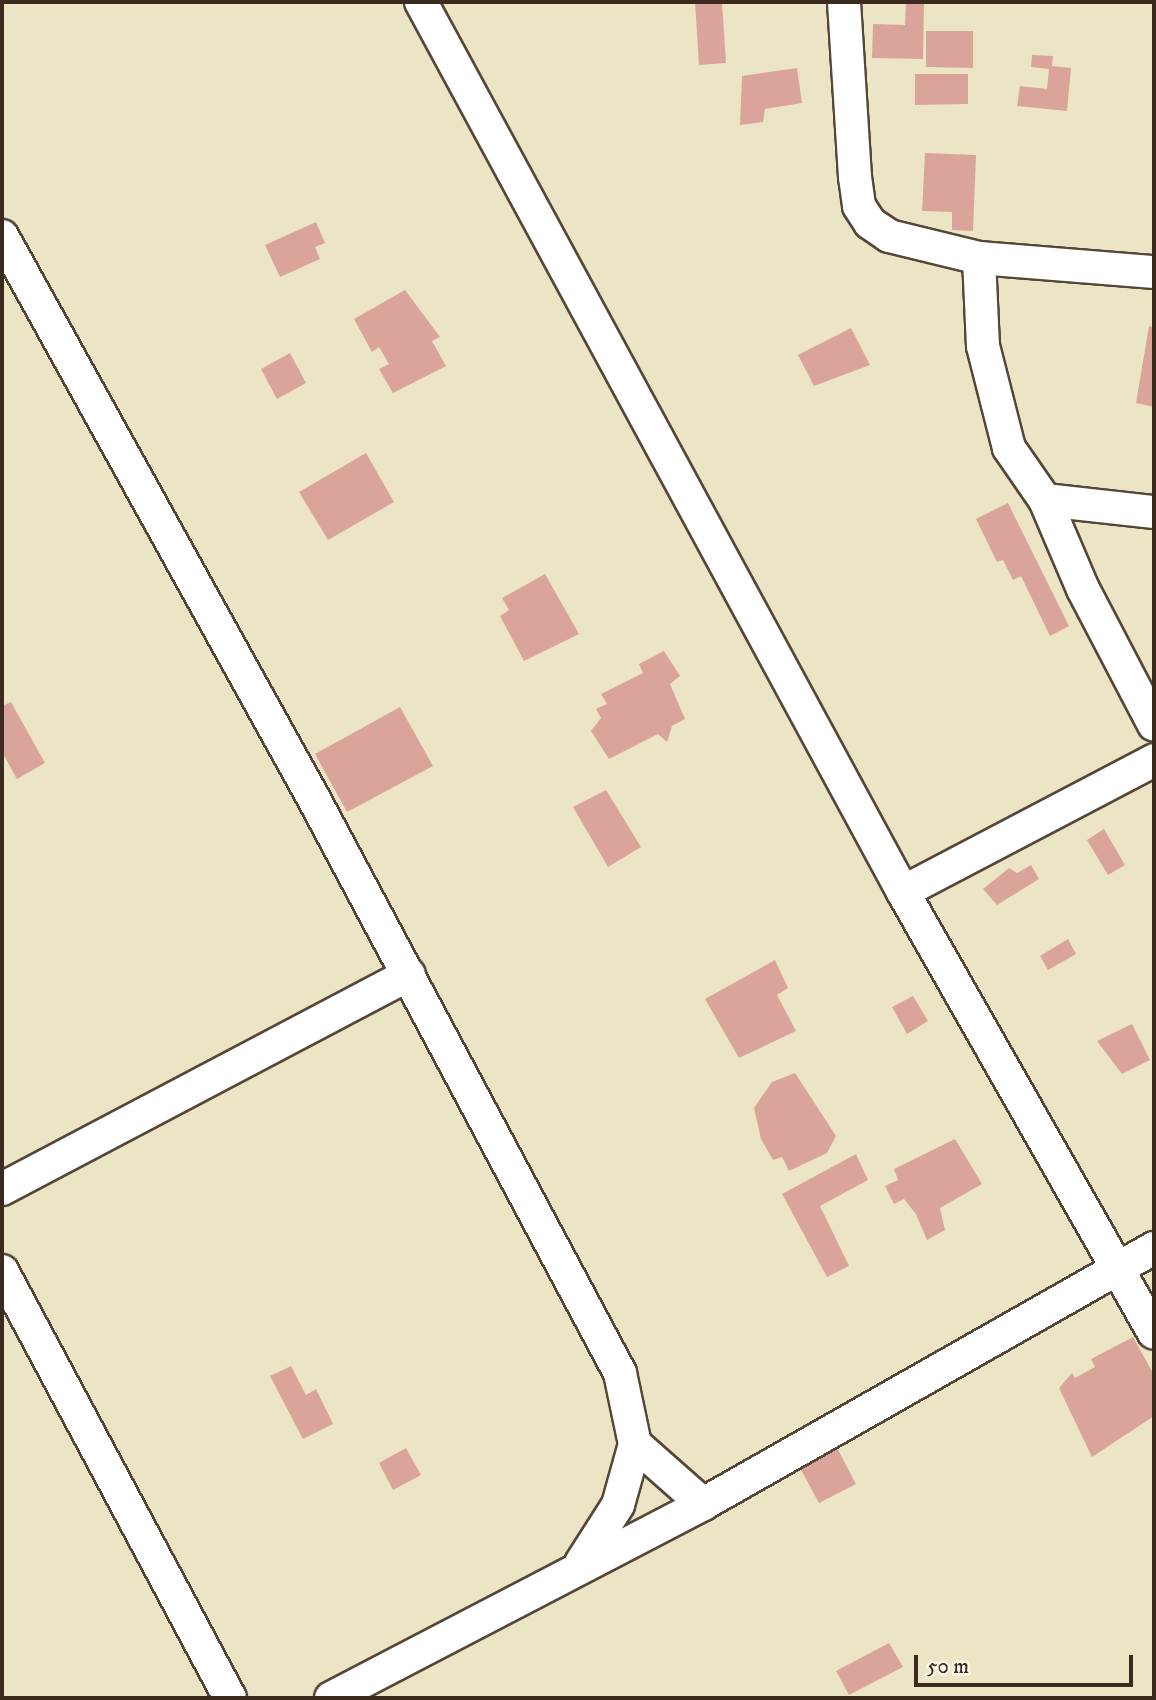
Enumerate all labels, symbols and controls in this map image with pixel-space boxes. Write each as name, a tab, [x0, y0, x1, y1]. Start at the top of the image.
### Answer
scale bar	[918, 1640, 1137, 1684]
text: 50 m	[927, 1654, 969, 1680]

